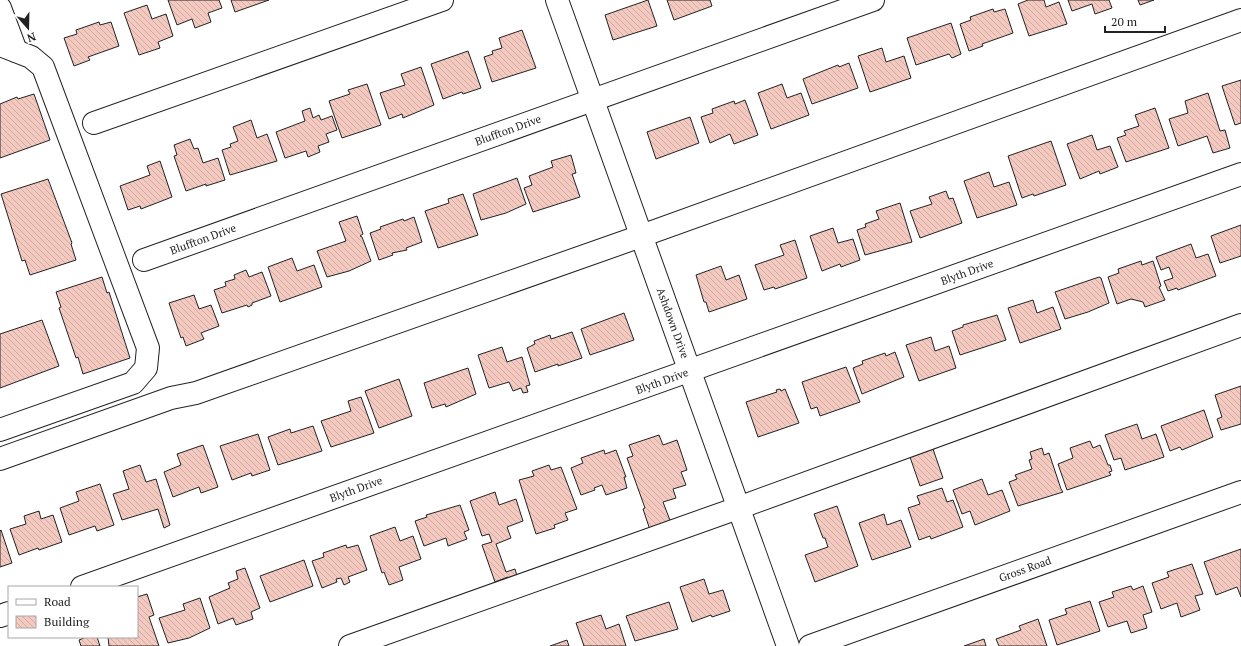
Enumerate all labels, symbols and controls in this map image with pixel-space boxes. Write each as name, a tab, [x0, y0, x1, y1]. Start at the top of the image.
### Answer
north arrow	[8, 8, 48, 48]
scale bar	[1105, 8, 1165, 34]
text: 20 m	[1111, 14, 1138, 29]
text: N	[24, 29, 38, 46]
street label: Bluffton Drive	[473, 111, 543, 148]
street label: Bluffton Drive	[168, 220, 238, 257]
street label: Blyth Drive	[939, 256, 996, 288]
street label: Ashdown Drive	[654, 286, 692, 361]
street label: Blyth Drive	[634, 365, 691, 397]
street label: Blyth Drive	[328, 473, 385, 505]
street label: Gross Road	[997, 553, 1053, 585]
legend	[8, 586, 138, 638]
text: Road	[44, 594, 71, 609]
text: Building	[44, 614, 90, 629]

